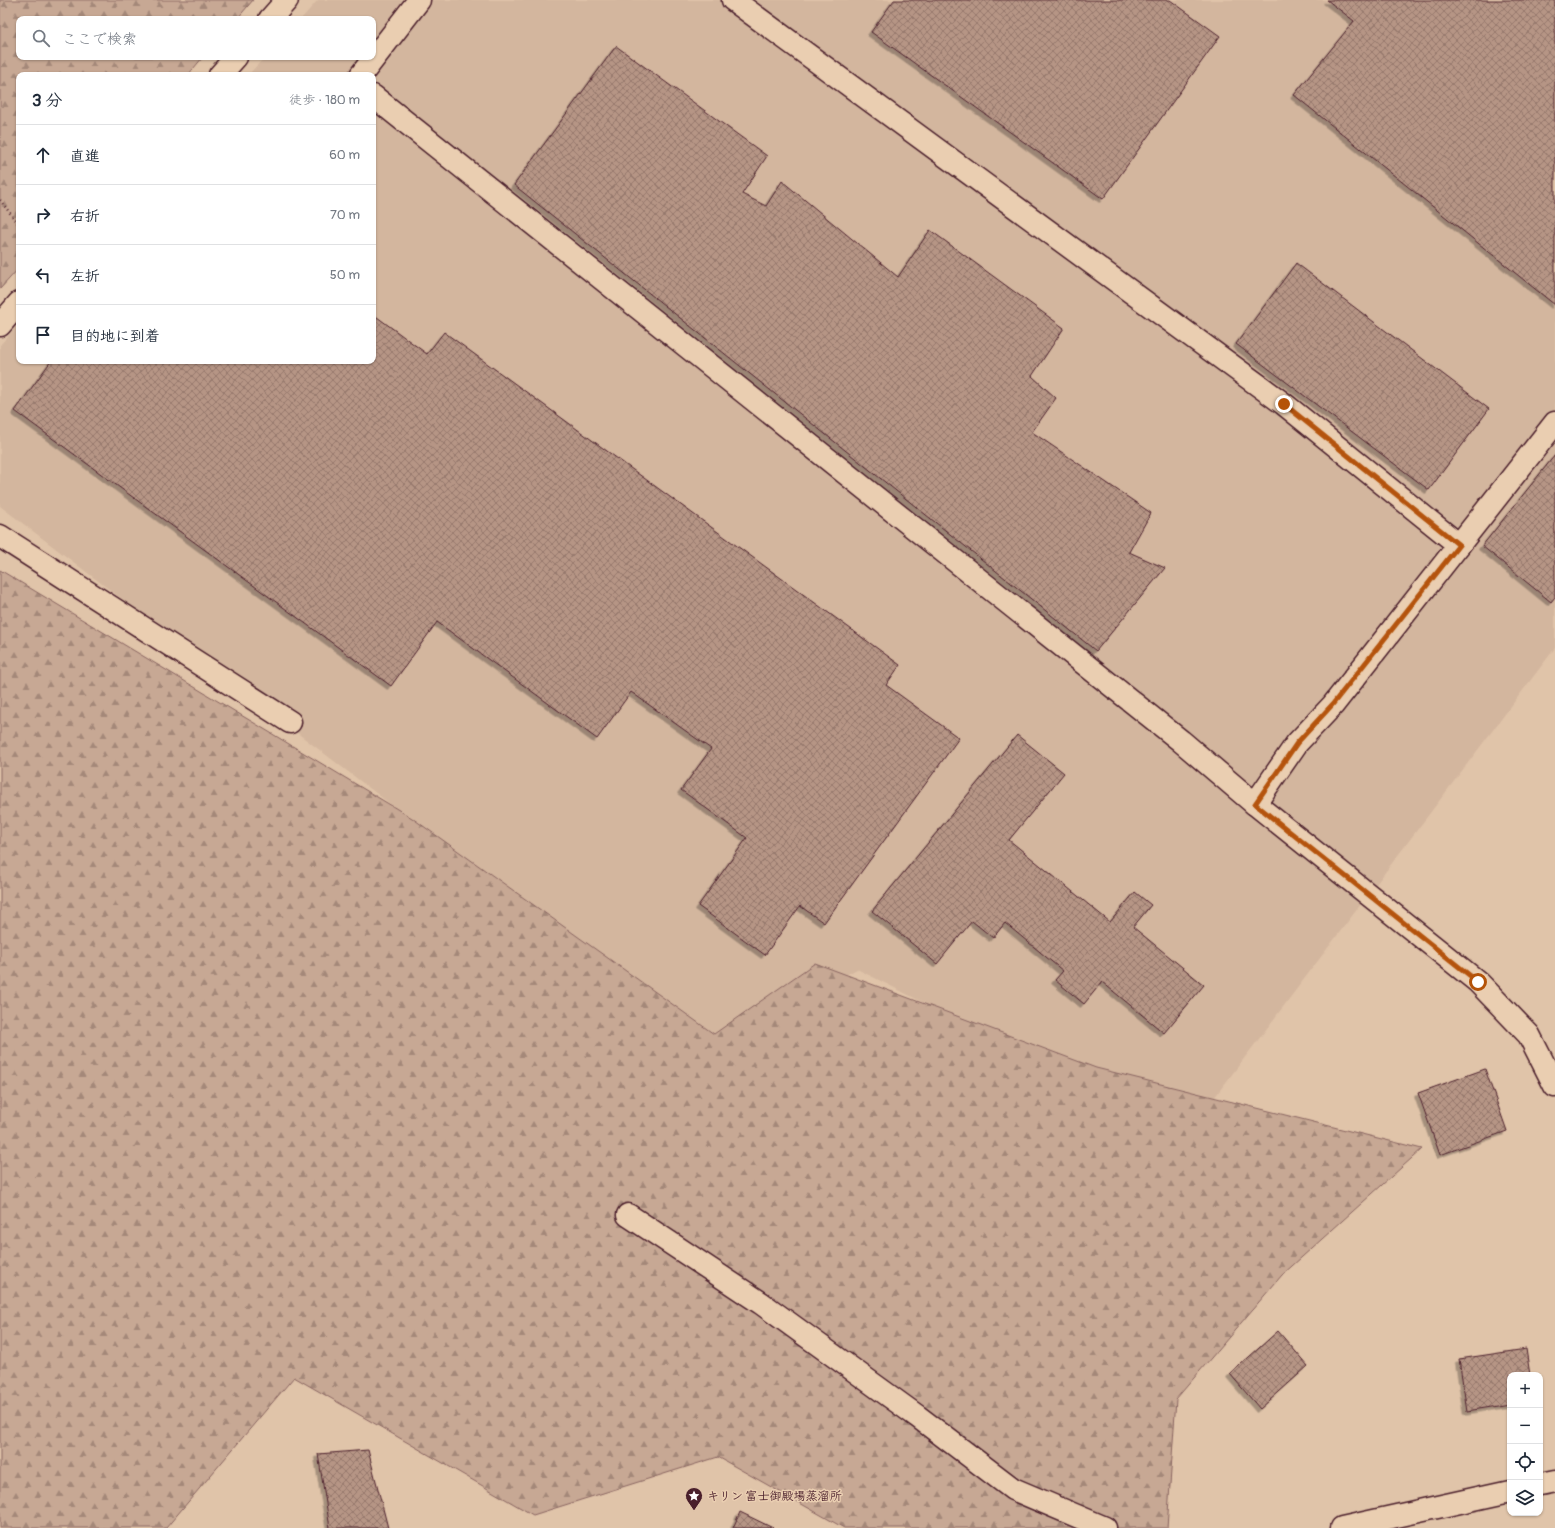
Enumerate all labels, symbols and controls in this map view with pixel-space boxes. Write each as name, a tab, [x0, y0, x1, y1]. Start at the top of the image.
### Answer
search box	[16, 16, 376, 60]
icon: search	[30, 27, 52, 49]
text: ここで検索	[62, 30, 137, 49]
text: 3 分	[32, 90, 62, 111]
text: 徒歩 · 180 m	[289, 92, 360, 108]
icon: ahead	[32, 144, 54, 166]
text: 直進	[70, 147, 100, 166]
text: 60 m	[329, 147, 360, 163]
icon: right	[32, 204, 54, 226]
text: 右折	[70, 207, 100, 226]
text: 70 m	[330, 207, 360, 223]
icon: left	[32, 264, 54, 286]
text: 左折	[70, 267, 100, 286]
text: 50 m	[330, 267, 360, 283]
icon: arrive	[32, 324, 54, 346]
text: 目的地に到着	[70, 327, 160, 346]
route end	[1275, 395, 1293, 413]
route start	[1469, 973, 1487, 991]
map controls	[1507, 1372, 1543, 1516]
button: +	[1507, 1372, 1543, 1408]
button: −	[1507, 1408, 1543, 1444]
button: locate	[1507, 1444, 1543, 1480]
button: layers	[1507, 1480, 1543, 1516]
place icon: キリン 富士御殿場蒸溜所	[684, 1486, 704, 1511]
place label: キリン 富士御殿場蒸溜所	[707, 1489, 843, 1504]

